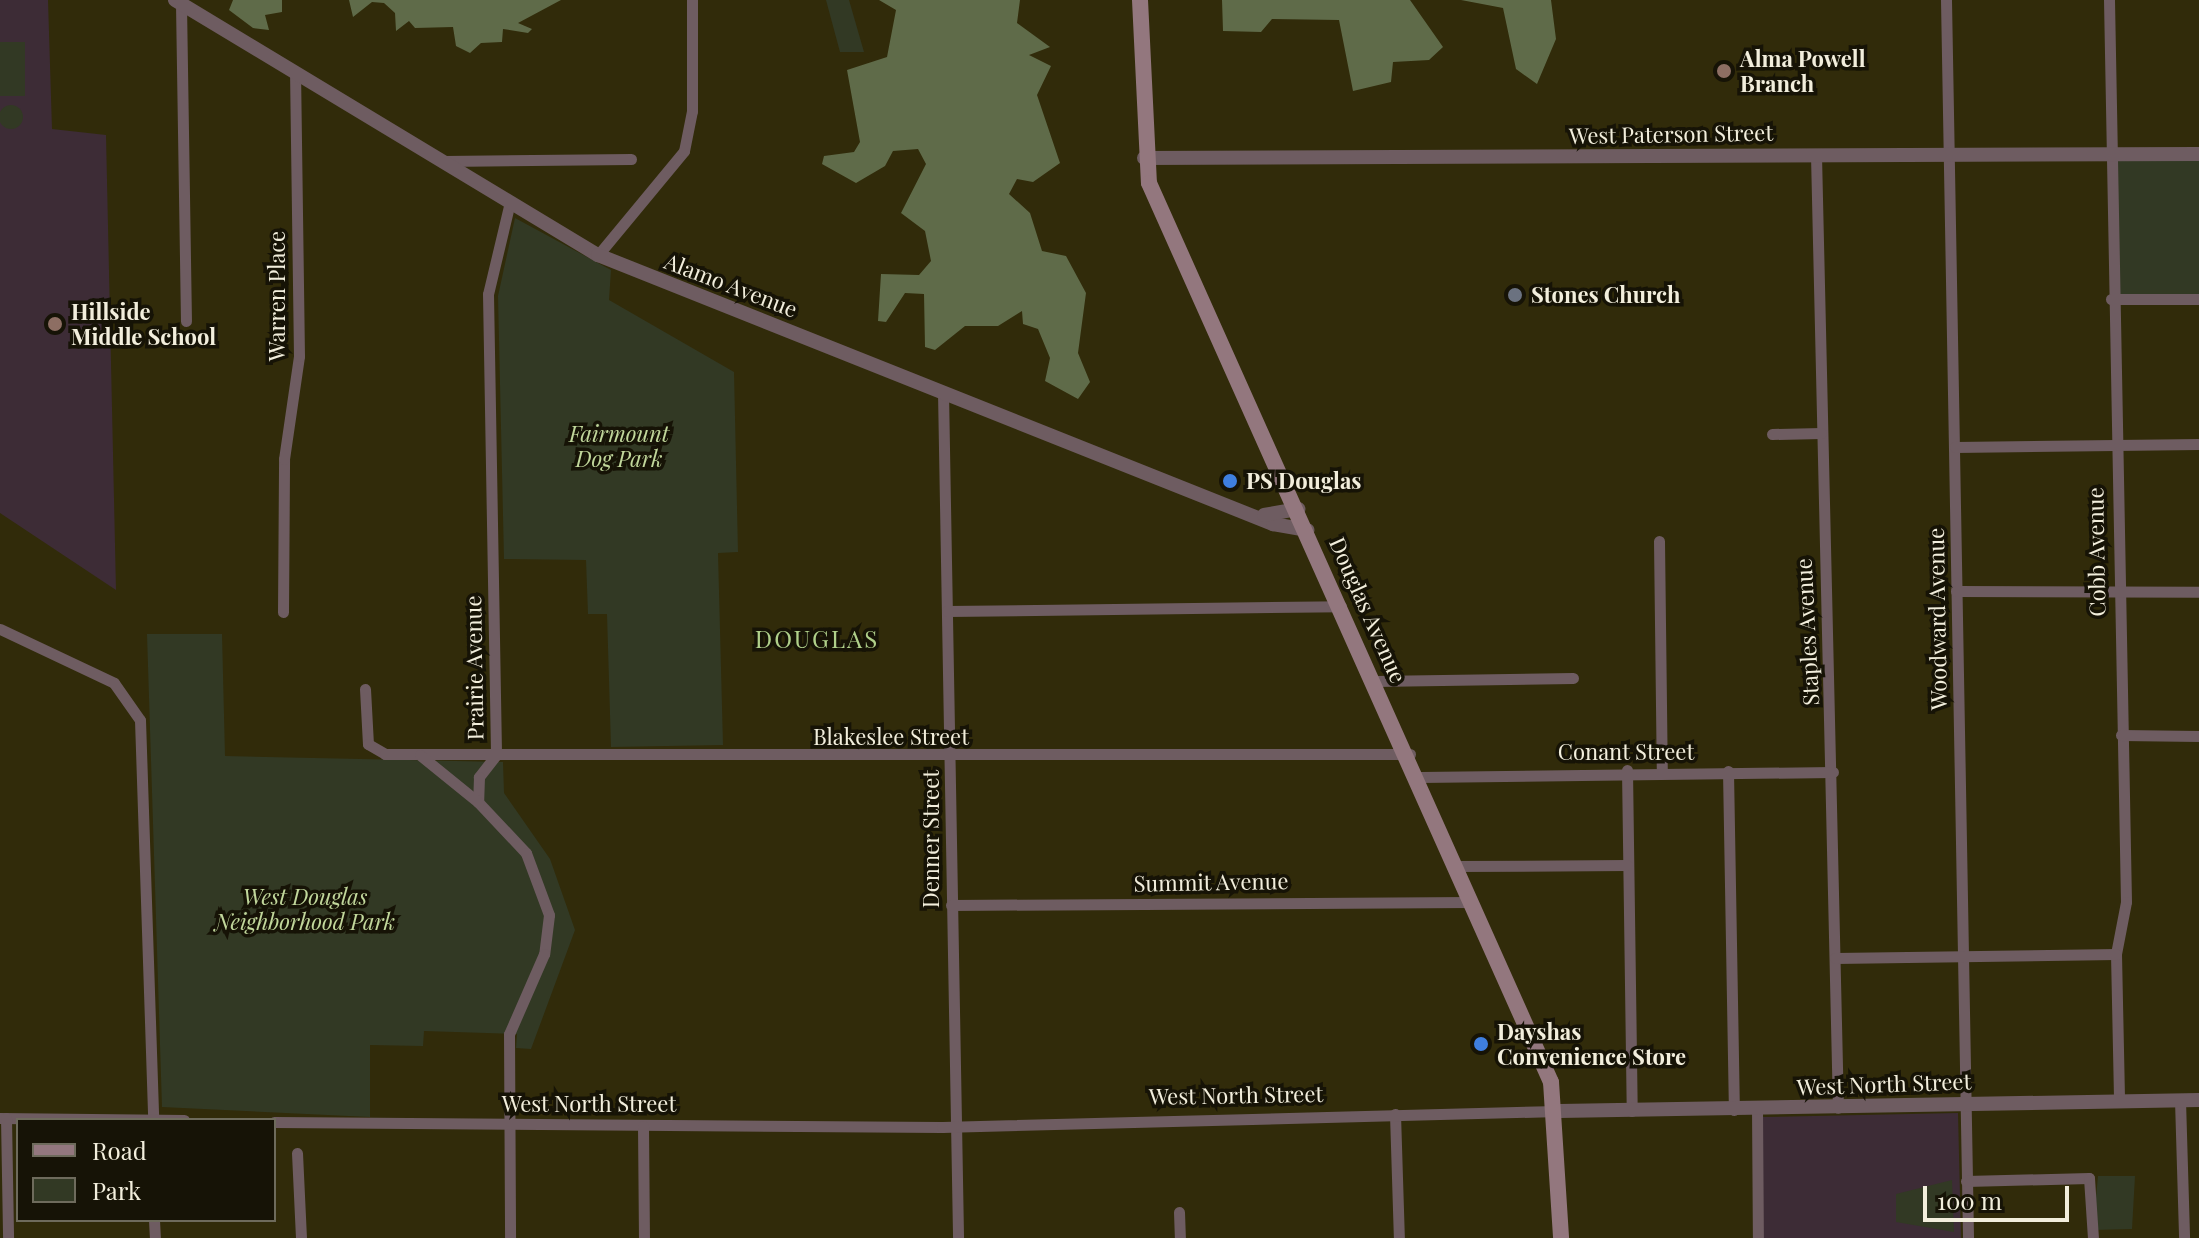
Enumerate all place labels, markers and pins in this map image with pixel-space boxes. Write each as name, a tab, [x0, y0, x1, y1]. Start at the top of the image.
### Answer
place label: Alma Powell Branch	[1740, 45, 1866, 96]
marker: Alma Powell Branch	[1715, 62, 1733, 80]
place label: Stones Church	[1531, 282, 1680, 308]
marker: Stones Church	[1506, 286, 1524, 304]
place label: Hillside Middle School	[71, 298, 216, 350]
marker: Hillside Middle School	[46, 315, 64, 333]
place label: PS Douglas	[1246, 468, 1361, 494]
marker: PS Douglas	[1221, 472, 1239, 490]
place label: Dayshas Convenience Store	[1497, 1018, 1686, 1070]
marker: Dayshas Convenience Store	[1472, 1035, 1490, 1053]

